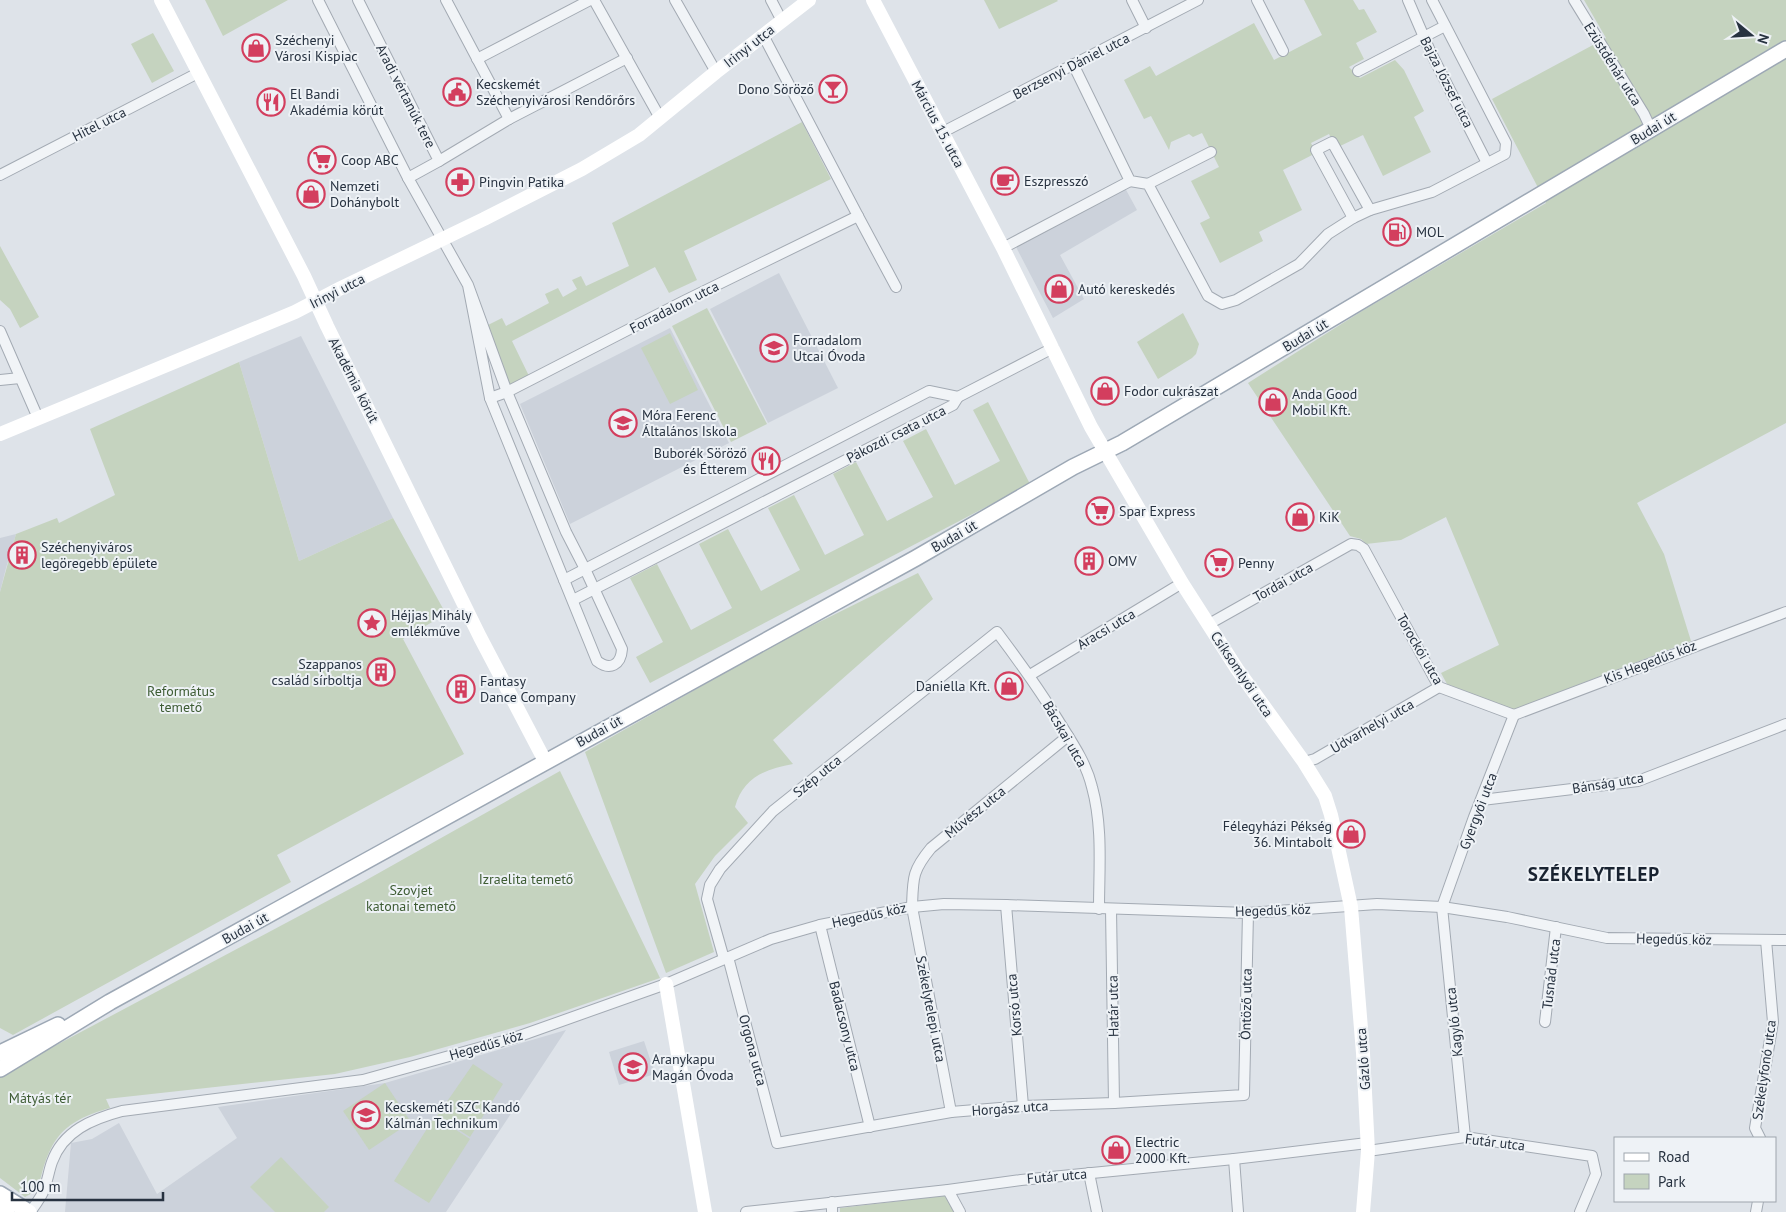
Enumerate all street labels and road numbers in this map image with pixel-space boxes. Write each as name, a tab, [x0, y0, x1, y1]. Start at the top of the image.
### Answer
street label: Ezüstdénár utca	[1580, 19, 1646, 109]
street label: Irinyi utca	[720, 21, 778, 71]
street label: Berzsenyi Dániel utca	[1010, 29, 1133, 103]
street label: Bajza József utca	[1416, 33, 1478, 131]
street label: Aradi vértanúk tere	[372, 41, 440, 151]
street label: Március 15. utca	[907, 77, 969, 171]
street label: Hitel utca	[69, 103, 129, 145]
street label: Budai út	[1627, 107, 1679, 149]
street label: Irinyi utca	[306, 269, 368, 313]
street label: Forradalom utca	[626, 277, 722, 337]
street label: Budai út	[1279, 314, 1331, 356]
street label: Akadémia körút	[325, 334, 383, 426]
street label: Pákozdi csata utca	[843, 401, 949, 467]
street label: Budai út	[928, 516, 980, 556]
street label: Tordai utca	[1250, 558, 1316, 606]
street label: Aracsi utca	[1074, 605, 1139, 653]
street label: Torockói utca	[1392, 610, 1448, 688]
street label: Csíksomlyói utca	[1207, 628, 1277, 720]
street label: Kis Hegedűs köz	[1601, 636, 1699, 688]
street label: Udvarhelyi utca	[1327, 695, 1417, 757]
street label: Bácskai utca	[1039, 698, 1091, 771]
street label: Budai út	[573, 711, 625, 751]
street label: Szép utca	[789, 751, 845, 801]
street label: Bánság utca	[1571, 768, 1645, 798]
street label: Gyergyói utca	[1455, 770, 1501, 852]
street label: Művész utca	[941, 782, 1009, 842]
street label: Hegedűs köz	[830, 898, 908, 932]
street label: Hegedűs köz	[1235, 900, 1311, 920]
street label: Budai út	[219, 908, 271, 948]
street label: Hegedűs köz	[1636, 929, 1712, 949]
street label: Tusnád utca	[1538, 938, 1564, 1010]
street label: Székelytelepi utca	[912, 954, 950, 1064]
street label: Öntöző utca	[1236, 968, 1256, 1040]
street label: Korsó utca	[1002, 973, 1026, 1037]
street label: Határ utca	[1103, 975, 1123, 1037]
street label: Badacsony utca	[825, 979, 865, 1073]
street label: Kagyló utca	[1441, 986, 1467, 1058]
street label: Orgona utca	[735, 1012, 771, 1088]
street label: Székelyfonó utca	[1748, 1019, 1780, 1121]
street label: Hegedűs köz	[447, 1026, 525, 1064]
street label: Gázló utca	[1352, 1027, 1374, 1091]
street label: Horgász utca	[971, 1096, 1049, 1120]
street label: Futár utca	[1464, 1129, 1526, 1155]
street label: Futár utca	[1026, 1164, 1088, 1188]

